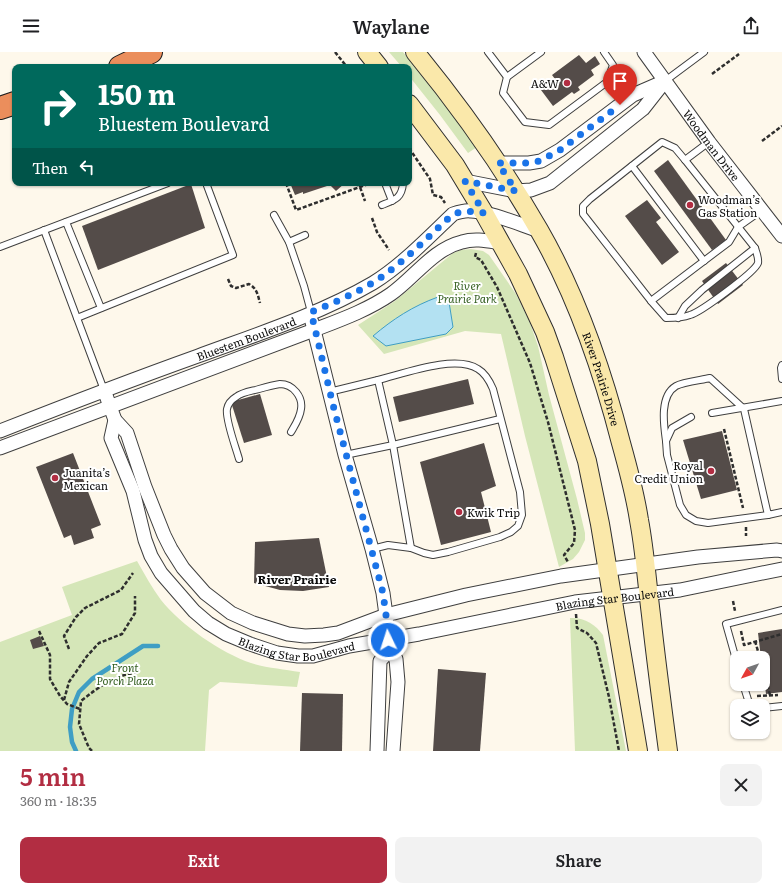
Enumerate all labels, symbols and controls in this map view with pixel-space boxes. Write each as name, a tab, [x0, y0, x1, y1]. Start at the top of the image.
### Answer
text: Waylane	[352, 13, 430, 40]
icon: menu	[20, 15, 42, 37]
icon: share	[740, 15, 762, 37]
pin	[603, 64, 637, 105]
icon: arrive	[609, 70, 631, 92]
text: 150 m	[98, 72, 176, 114]
place label: A&W	[531, 75, 559, 91]
marker: A&W	[562, 78, 572, 88]
icon: right	[32, 80, 84, 132]
street label: Woodman Drive	[680, 106, 744, 184]
text: Bluestem Boulevard	[98, 110, 269, 137]
text: Then	[32, 156, 68, 179]
icon: left	[76, 156, 98, 178]
place label: Woodman’s Gas Station	[698, 191, 760, 220]
marker: Woodman’s Gas Station	[685, 200, 695, 210]
park label: River Prairie Park	[437, 277, 497, 306]
street label: Bluestem Boulevard	[194, 312, 298, 364]
street label: River Prairie Drive	[579, 329, 624, 428]
place label: Royal Credit Union	[635, 457, 703, 486]
place label: Juanita’s Mexican	[63, 464, 110, 493]
marker: Royal Credit Union	[706, 466, 716, 476]
marker: Juanita’s Mexican	[50, 473, 60, 483]
place label: Kwik Trip	[467, 504, 520, 520]
marker: Kwik Trip	[454, 507, 464, 517]
district label: River Prairie	[258, 570, 337, 588]
street label: Blazing Star Boulevard	[554, 583, 675, 614]
position arrow	[367, 619, 409, 661]
street label: Blazing Star Boulevard	[236, 632, 356, 664]
north arrow	[730, 651, 770, 691]
map controls	[730, 651, 770, 739]
park label: Front Porch Plaza	[96, 659, 155, 688]
button: layers	[730, 699, 770, 739]
text: 5 min	[20, 758, 86, 793]
button: close	[720, 764, 762, 806]
text: 360 m · 18:35	[20, 791, 97, 810]
button: Exit	[20, 837, 387, 883]
button: Share	[395, 837, 762, 883]

